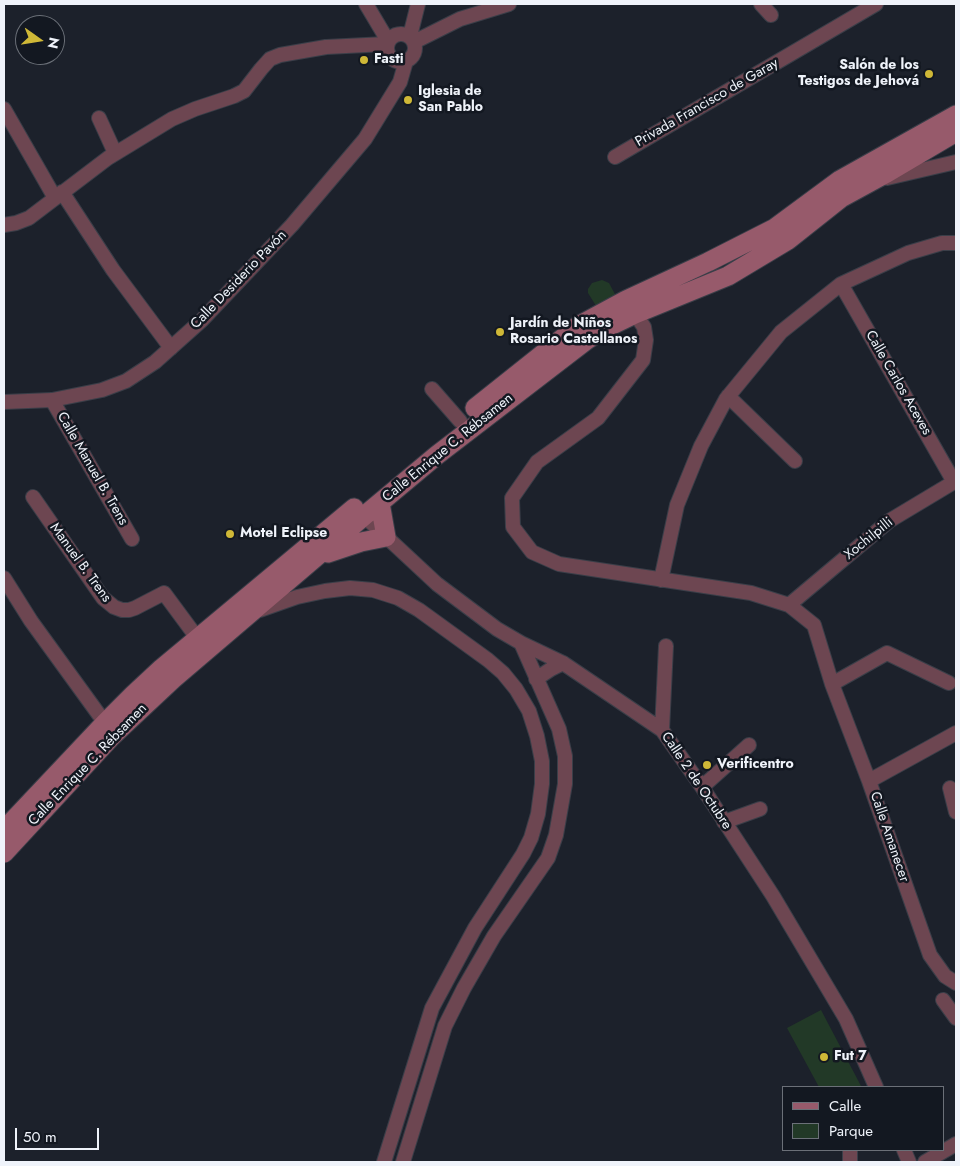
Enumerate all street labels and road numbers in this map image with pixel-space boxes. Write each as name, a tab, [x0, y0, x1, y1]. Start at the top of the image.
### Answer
street label: Privada Francisco de Garay	[632, 55, 782, 151]
street label: Calle Desiderio Pavón	[188, 227, 290, 333]
street label: Calle Carlos Aceves	[861, 328, 935, 438]
street label: Calle Enrique C. Rébsamen	[379, 390, 517, 506]
street label: Calle Manuel B. Trens	[53, 409, 131, 529]
street label: Xochilpilli	[841, 514, 897, 564]
street label: Manuel B. Trens	[46, 520, 114, 606]
street label: Calle Enrique C. Rébsamen	[25, 701, 151, 829]
street label: Calle 2 de Octubre	[657, 729, 735, 833]
street label: Calle Amanecer	[866, 790, 912, 884]

